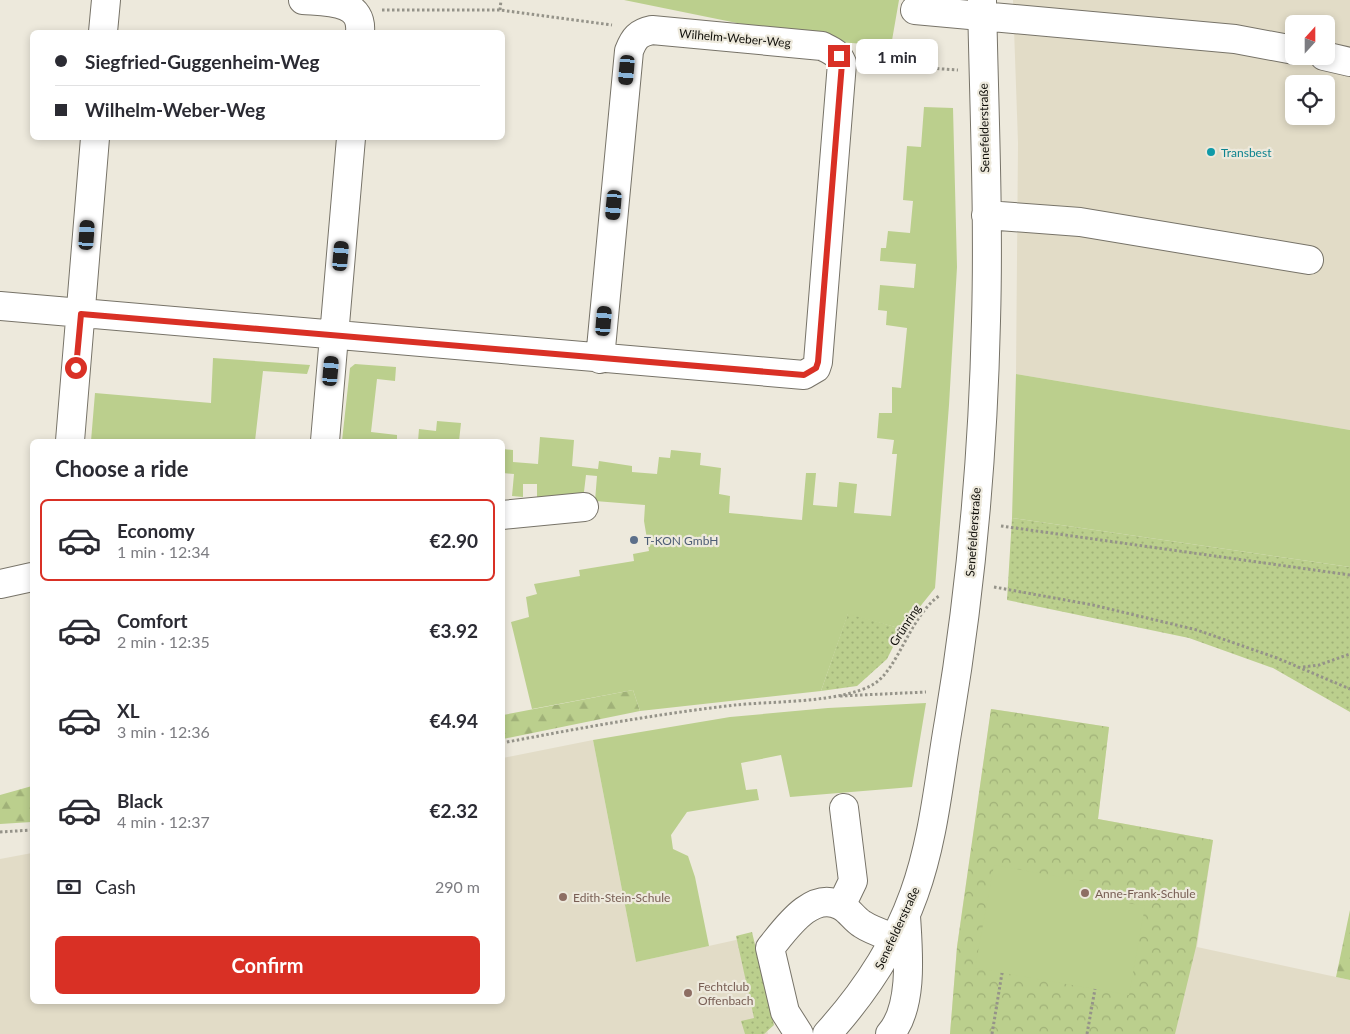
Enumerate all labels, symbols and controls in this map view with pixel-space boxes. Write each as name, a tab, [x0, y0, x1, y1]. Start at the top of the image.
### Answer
north arrow	[1285, 15, 1335, 65]
map controls	[1285, 15, 1335, 125]
street label: Wilhelm-Weber-Weg	[679, 26, 791, 50]
callout: 1 min	[856, 38, 939, 74]
route end	[828, 45, 850, 67]
text: 1 min	[877, 47, 917, 66]
text: Siegfried-Guggenheim-Weg	[85, 50, 320, 73]
car	[618, 54, 635, 86]
button: locate	[1285, 75, 1335, 125]
street label: Senefelderstraße	[976, 83, 992, 173]
text: Wilhelm-Weber-Weg	[85, 98, 265, 121]
place label: Transbest	[1221, 145, 1272, 160]
marker: Transbest	[1205, 146, 1217, 158]
car	[605, 189, 622, 221]
car	[78, 220, 95, 250]
car	[332, 240, 349, 272]
car	[595, 305, 612, 337]
car	[322, 355, 339, 387]
route start	[65, 357, 87, 379]
text: Choose a ride	[55, 455, 189, 482]
street label: Senefelderstraße	[962, 487, 984, 577]
icon: car	[57, 518, 102, 563]
text: Economy	[117, 519, 195, 542]
text: €2.90	[429, 529, 478, 552]
place label: T-KON GmbH	[644, 533, 718, 548]
marker: T-KON GmbH	[628, 534, 640, 546]
text: 1 min · 12:34	[117, 542, 210, 561]
street label: Grünring	[886, 601, 924, 649]
icon: car	[57, 608, 102, 653]
text: Comfort	[117, 609, 188, 632]
text: €3.92	[429, 619, 478, 642]
text: 2 min · 12:35	[117, 632, 210, 651]
icon: car	[57, 698, 102, 743]
text: XL	[117, 699, 140, 722]
text: €4.94	[429, 709, 478, 732]
text: 3 min · 12:36	[117, 722, 210, 741]
icon: car	[57, 788, 102, 833]
text: Black	[117, 789, 163, 812]
text: €2.32	[429, 799, 478, 822]
text: 4 min · 12:37	[117, 812, 210, 831]
icon: cash	[55, 873, 83, 901]
text: Cash	[95, 875, 136, 898]
text: 290 m	[435, 877, 480, 896]
street label: Senefelderstraße	[871, 884, 923, 972]
place label: Anne-Frank-Schule	[1095, 886, 1196, 901]
marker: Anne-Frank-Schule	[1079, 887, 1091, 899]
place label: Edith-Stein-Schule	[573, 890, 670, 905]
marker: Edith-Stein-Schule	[557, 891, 569, 903]
button: Confirm	[55, 936, 480, 994]
place label: Fechtclub Offenbach	[698, 979, 754, 1008]
marker: Fechtclub Offenbach	[682, 987, 694, 999]

